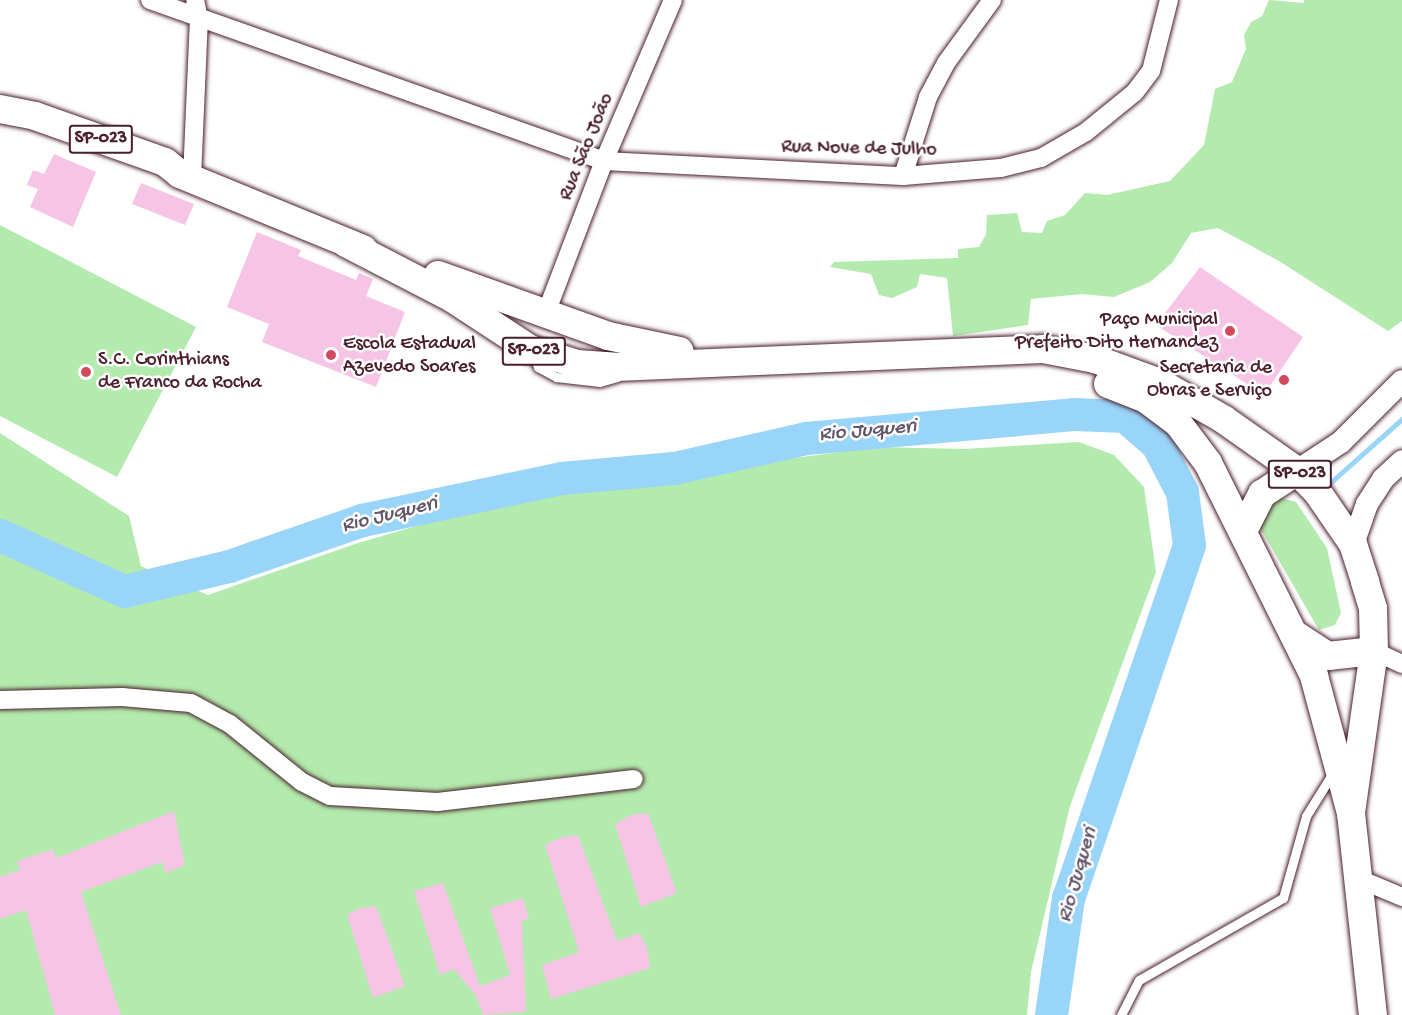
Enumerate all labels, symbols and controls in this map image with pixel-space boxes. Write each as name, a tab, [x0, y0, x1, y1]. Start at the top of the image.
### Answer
street label: Rua São João	[555, 90, 619, 204]
road number: SP-023	[68, 124, 134, 154]
street label: Rua Nove de Julho	[781, 136, 937, 162]
place label: Paço Municipal Prefeito Dito Hernandez	[1015, 308, 1218, 355]
marker: Paço Municipal Prefeito Dito Hernandez	[1223, 324, 1237, 338]
place label: Escola Estadual Azevedo Soares	[343, 332, 476, 379]
road number: SP-023	[501, 336, 567, 366]
place label: S.C. Corinthians de Franco da Rocha	[98, 348, 262, 395]
marker: Escola Estadual Azevedo Soares	[324, 348, 338, 362]
place label: Secretaria de Obras e Serviço	[1147, 356, 1272, 403]
marker: S.C. Corinthians de Franco da Rocha	[79, 365, 93, 379]
marker: Secretaria de Obras e Serviço	[1277, 373, 1291, 387]
water label: Rio Juqueri	[818, 415, 918, 449]
road number: SP-023	[1267, 459, 1333, 489]
water label: Rio Juqueri	[340, 492, 440, 540]
water label: Rio Juqueri	[1053, 825, 1105, 925]

